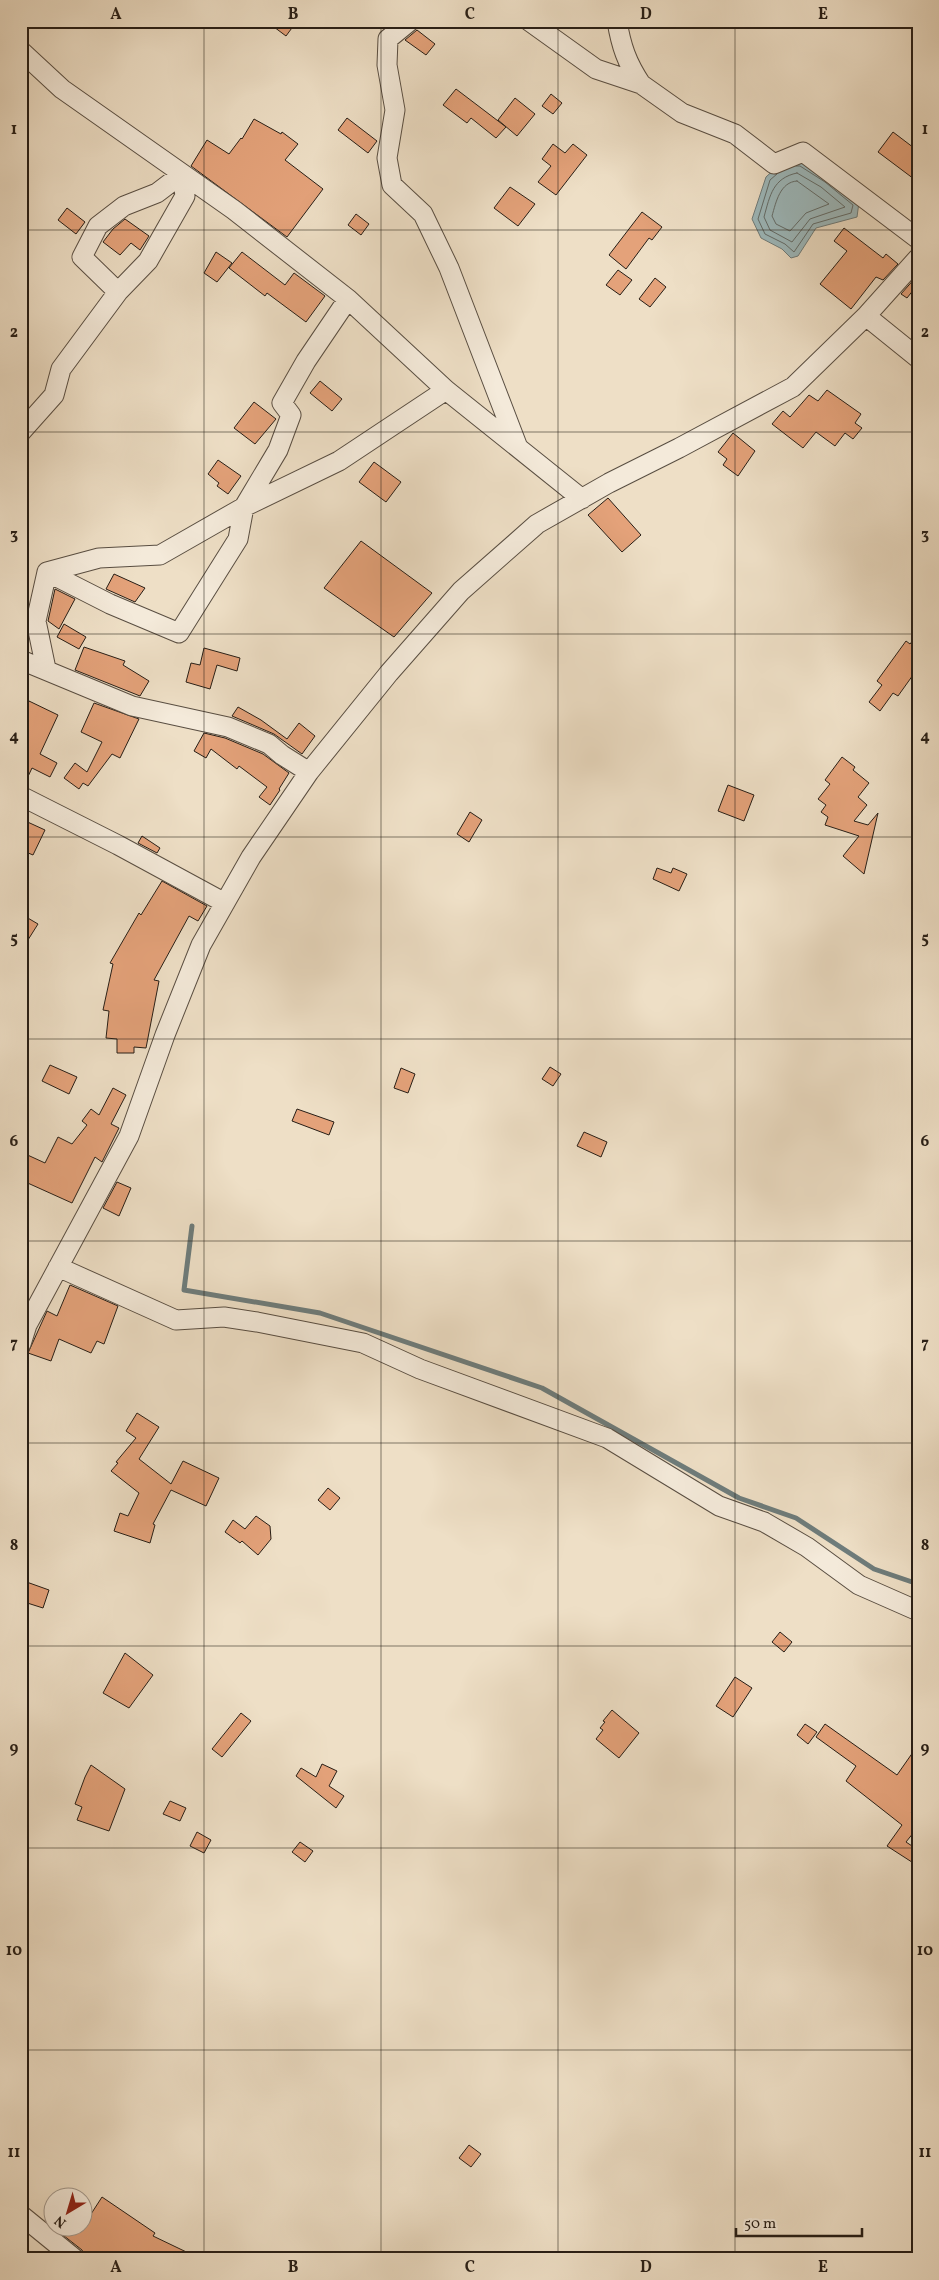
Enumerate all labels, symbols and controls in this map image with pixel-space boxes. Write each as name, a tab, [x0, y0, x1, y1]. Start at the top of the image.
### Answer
text: A	[110, 4, 122, 26]
text: B	[288, 4, 299, 26]
text: C	[465, 4, 475, 26]
text: D	[640, 4, 652, 26]
text: E	[818, 4, 828, 26]
text: 1	[11, 119, 17, 141]
text: 1	[922, 119, 928, 141]
text: 2	[10, 322, 18, 344]
text: 2	[921, 322, 929, 344]
text: 3	[10, 524, 18, 546]
text: 3	[921, 524, 929, 546]
text: 4	[9, 726, 19, 748]
text: 4	[920, 726, 930, 748]
text: 5	[10, 928, 18, 950]
text: 5	[921, 928, 929, 950]
text: 6	[10, 1131, 19, 1153]
text: 6	[921, 1131, 930, 1153]
text: 7	[10, 1333, 18, 1355]
text: 7	[921, 1333, 929, 1355]
text: 8	[10, 1535, 18, 1557]
text: 8	[921, 1535, 929, 1557]
text: 9	[10, 1738, 19, 1760]
text: 9	[921, 1738, 930, 1760]
text: 10	[6, 1940, 22, 1962]
text: 10	[917, 1940, 933, 1962]
text: 11	[8, 2142, 20, 2164]
text: 11	[919, 2142, 931, 2164]
north arrow	[42, 2188, 92, 2238]
scale bar	[736, 2205, 863, 2237]
text: N	[51, 2210, 71, 2232]
text: 50 m	[744, 2214, 776, 2235]
text: A	[110, 2257, 122, 2279]
text: B	[288, 2257, 299, 2279]
text: C	[465, 2257, 475, 2279]
text: D	[640, 2257, 652, 2279]
text: E	[818, 2257, 828, 2279]

